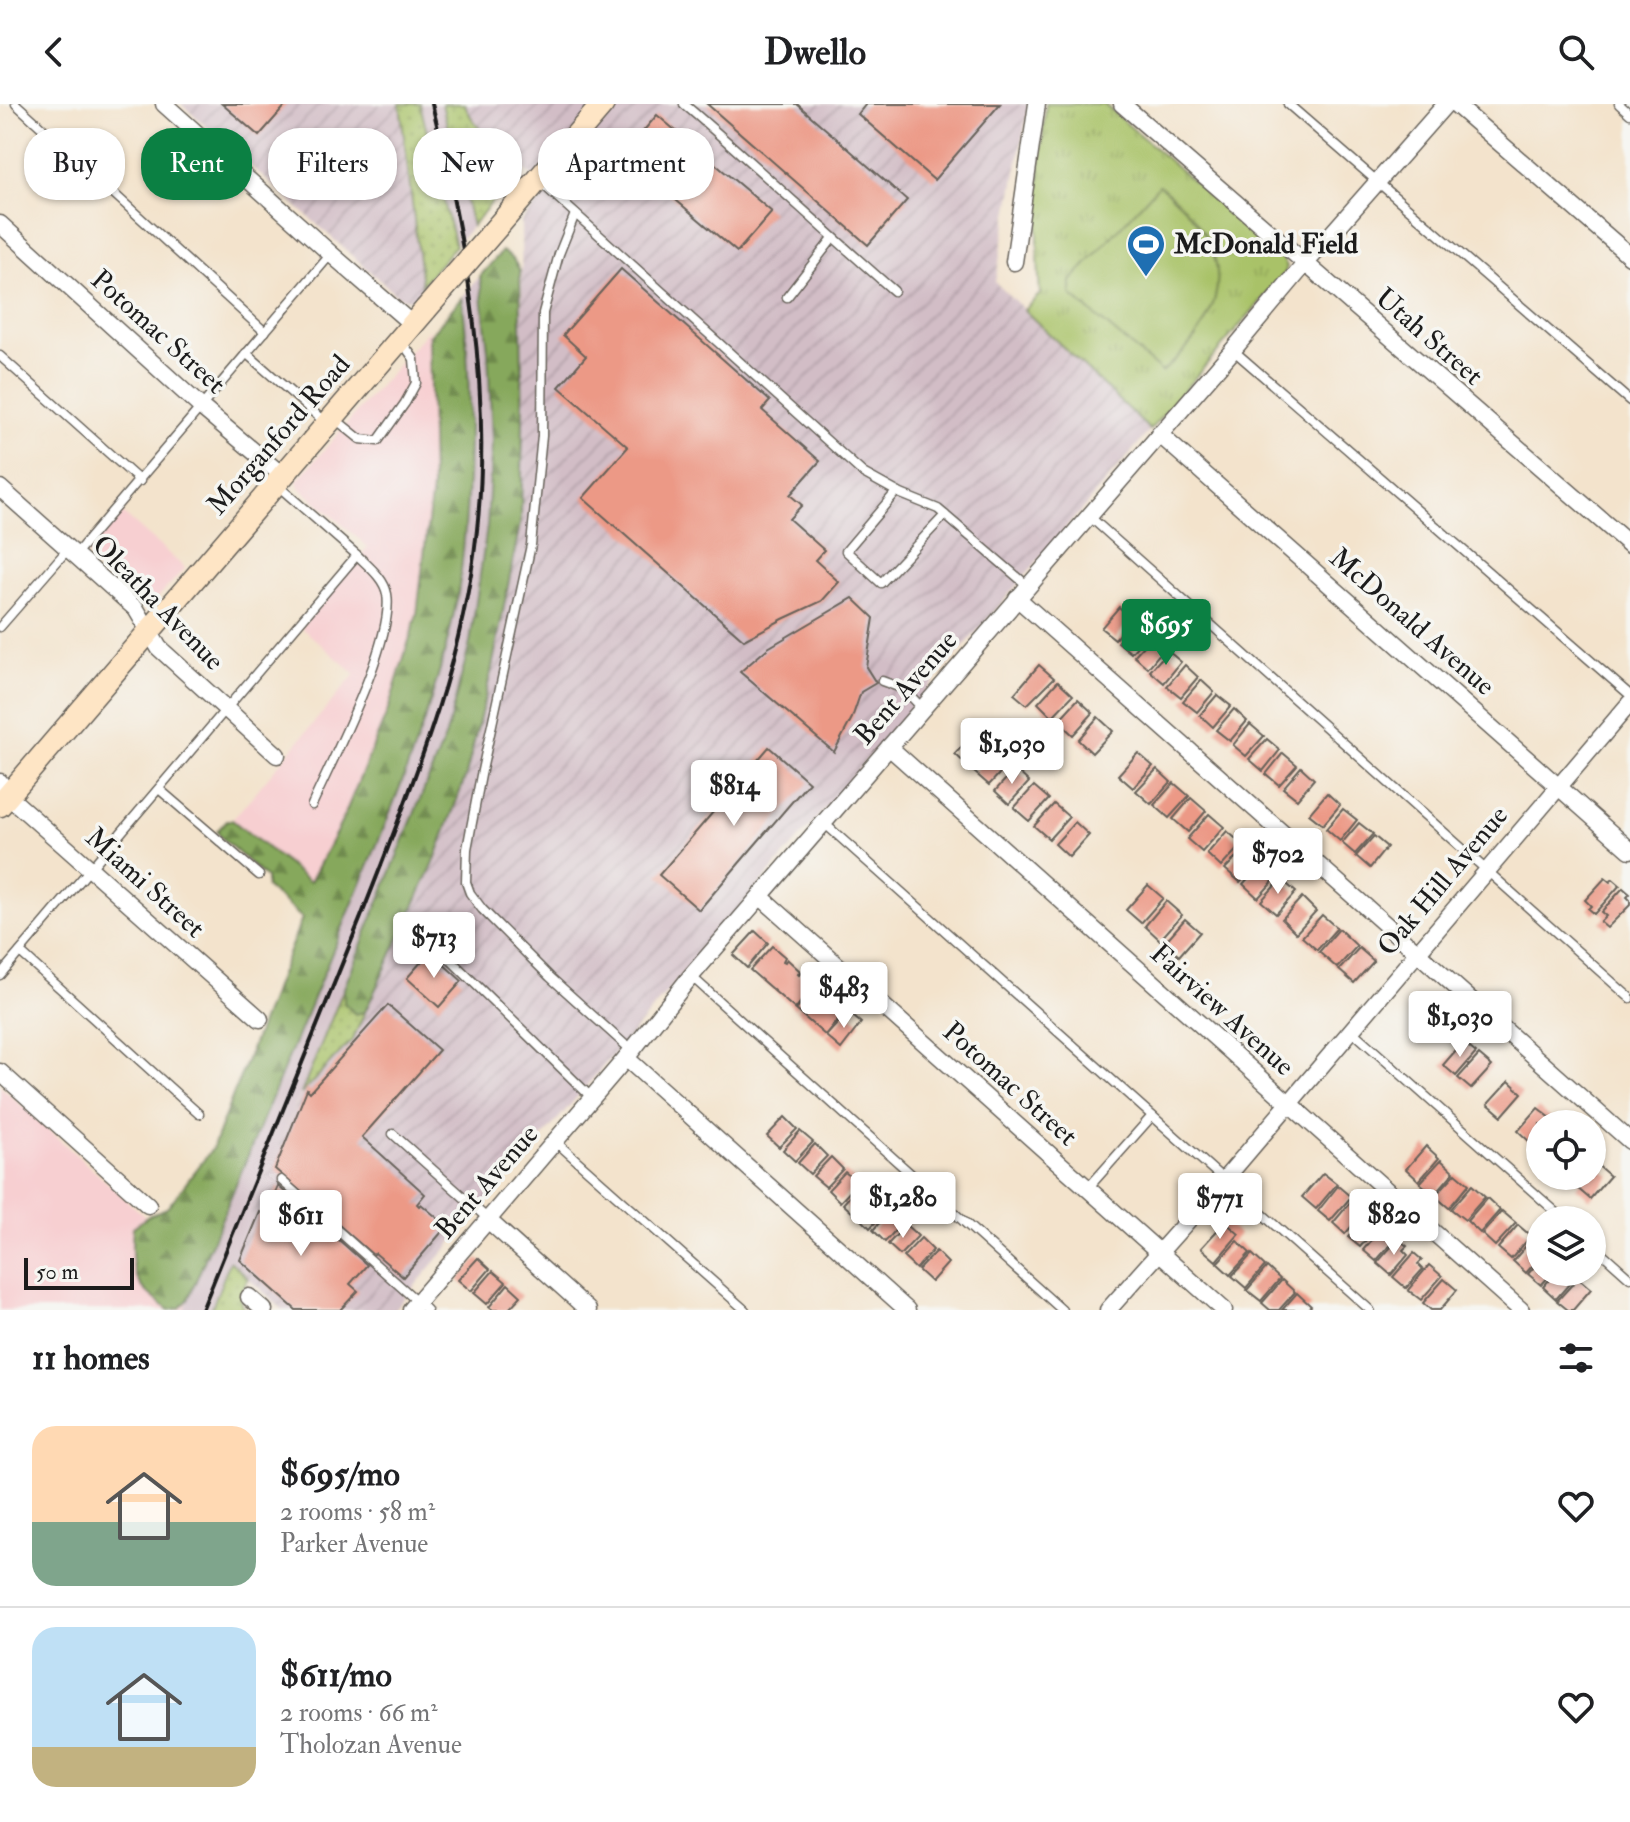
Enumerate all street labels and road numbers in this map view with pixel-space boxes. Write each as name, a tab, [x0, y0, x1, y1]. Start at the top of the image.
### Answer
street label: Potomac Street	[83, 262, 233, 402]
street label: Utah Street	[1368, 281, 1490, 393]
street label: Morganford Road	[200, 348, 358, 522]
street label: Oleatha Avenue	[85, 528, 232, 678]
street label: McDonald Avenue	[1322, 541, 1502, 704]
street label: Bent Avenue	[847, 623, 965, 752]
street label: Oak Hill Avenue	[1370, 799, 1516, 963]
street label: Miami Street	[78, 820, 212, 946]
street label: Fairview Avenue	[1143, 936, 1301, 1084]
street label: Potomac Street	[935, 1014, 1085, 1154]
street label: Bent Avenue	[428, 1117, 546, 1246]

